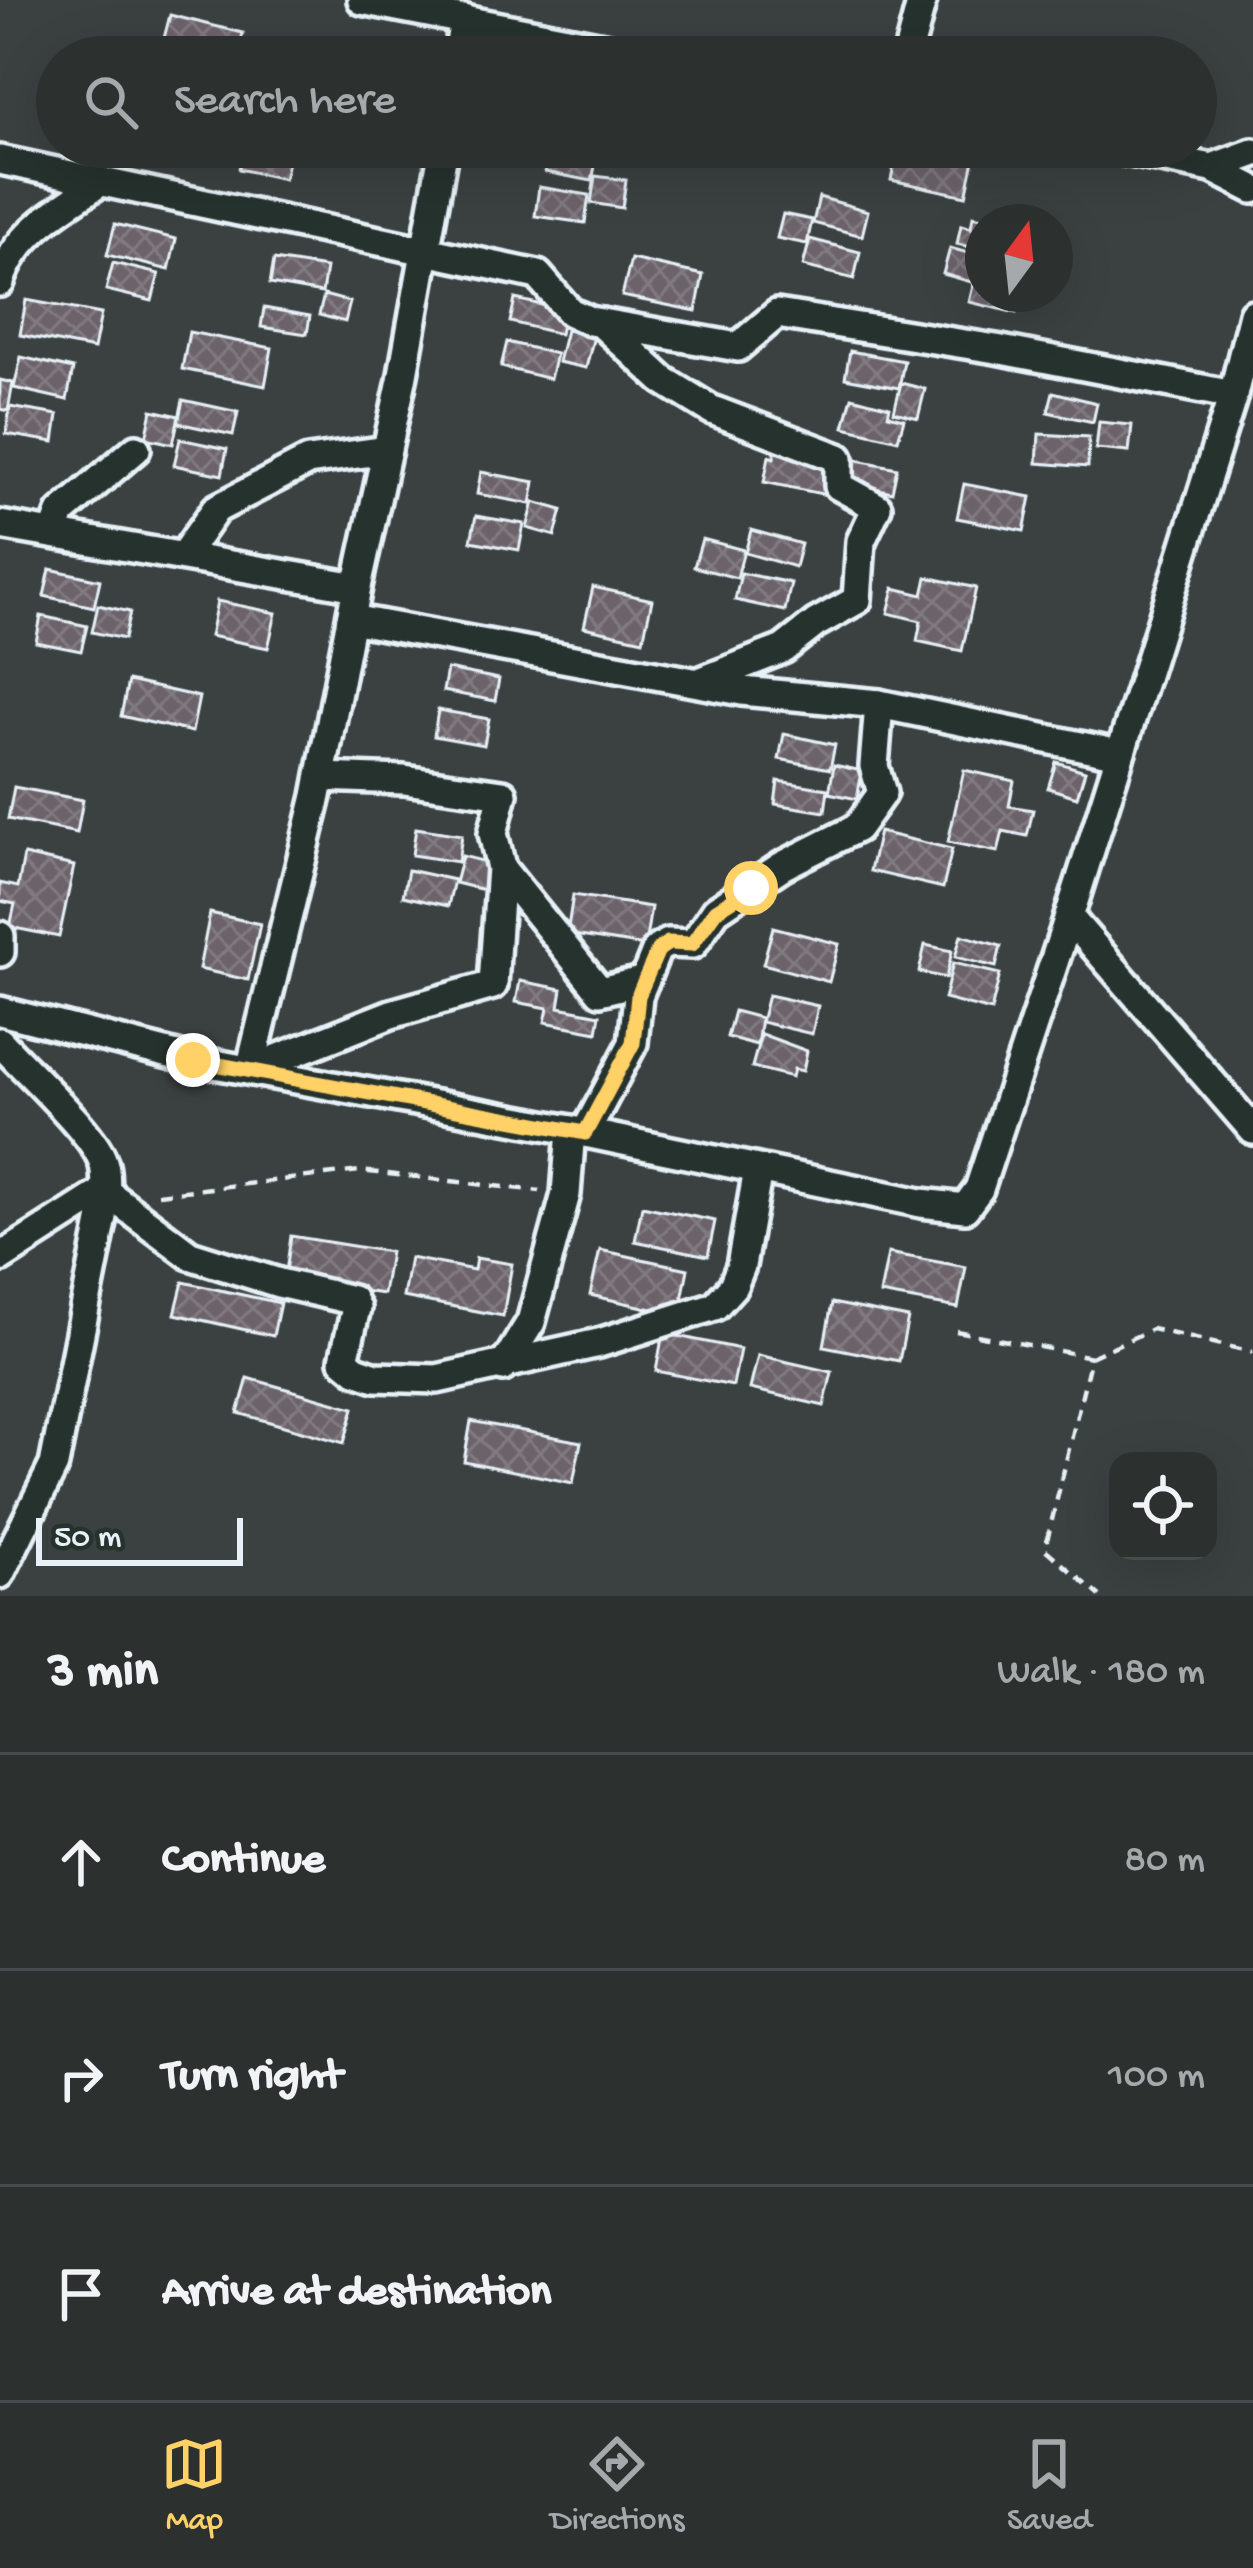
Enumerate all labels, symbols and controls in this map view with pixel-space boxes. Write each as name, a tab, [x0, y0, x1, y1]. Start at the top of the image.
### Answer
search box	[36, 36, 1217, 168]
icon: search	[78, 69, 144, 135]
text: Search here	[174, 76, 396, 129]
north arrow	[965, 204, 1073, 312]
route start	[724, 861, 778, 915]
route end	[166, 1033, 220, 1087]
map controls	[1109, 1452, 1217, 1560]
button: locate	[1109, 1452, 1217, 1560]
scale bar	[36, 1512, 243, 1565]
text: 50 m	[54, 1520, 121, 1558]
text: 3 min	[48, 1644, 158, 1704]
text: Walk · 180 m	[997, 1651, 1205, 1697]
icon: ahead	[48, 1829, 114, 1895]
text: Continue	[162, 1835, 325, 1888]
text: 80 m	[1125, 1839, 1205, 1885]
icon: right	[48, 2045, 114, 2111]
text: Turn right	[162, 2051, 342, 2104]
text: 100 m	[1108, 2055, 1205, 2101]
icon: arrive	[48, 2261, 114, 2327]
text: Arrive at destination	[162, 2267, 551, 2320]
tab: Map	[161, 2431, 227, 2541]
tab: Directions	[550, 2431, 684, 2541]
tab: Saved	[1007, 2431, 1092, 2541]

